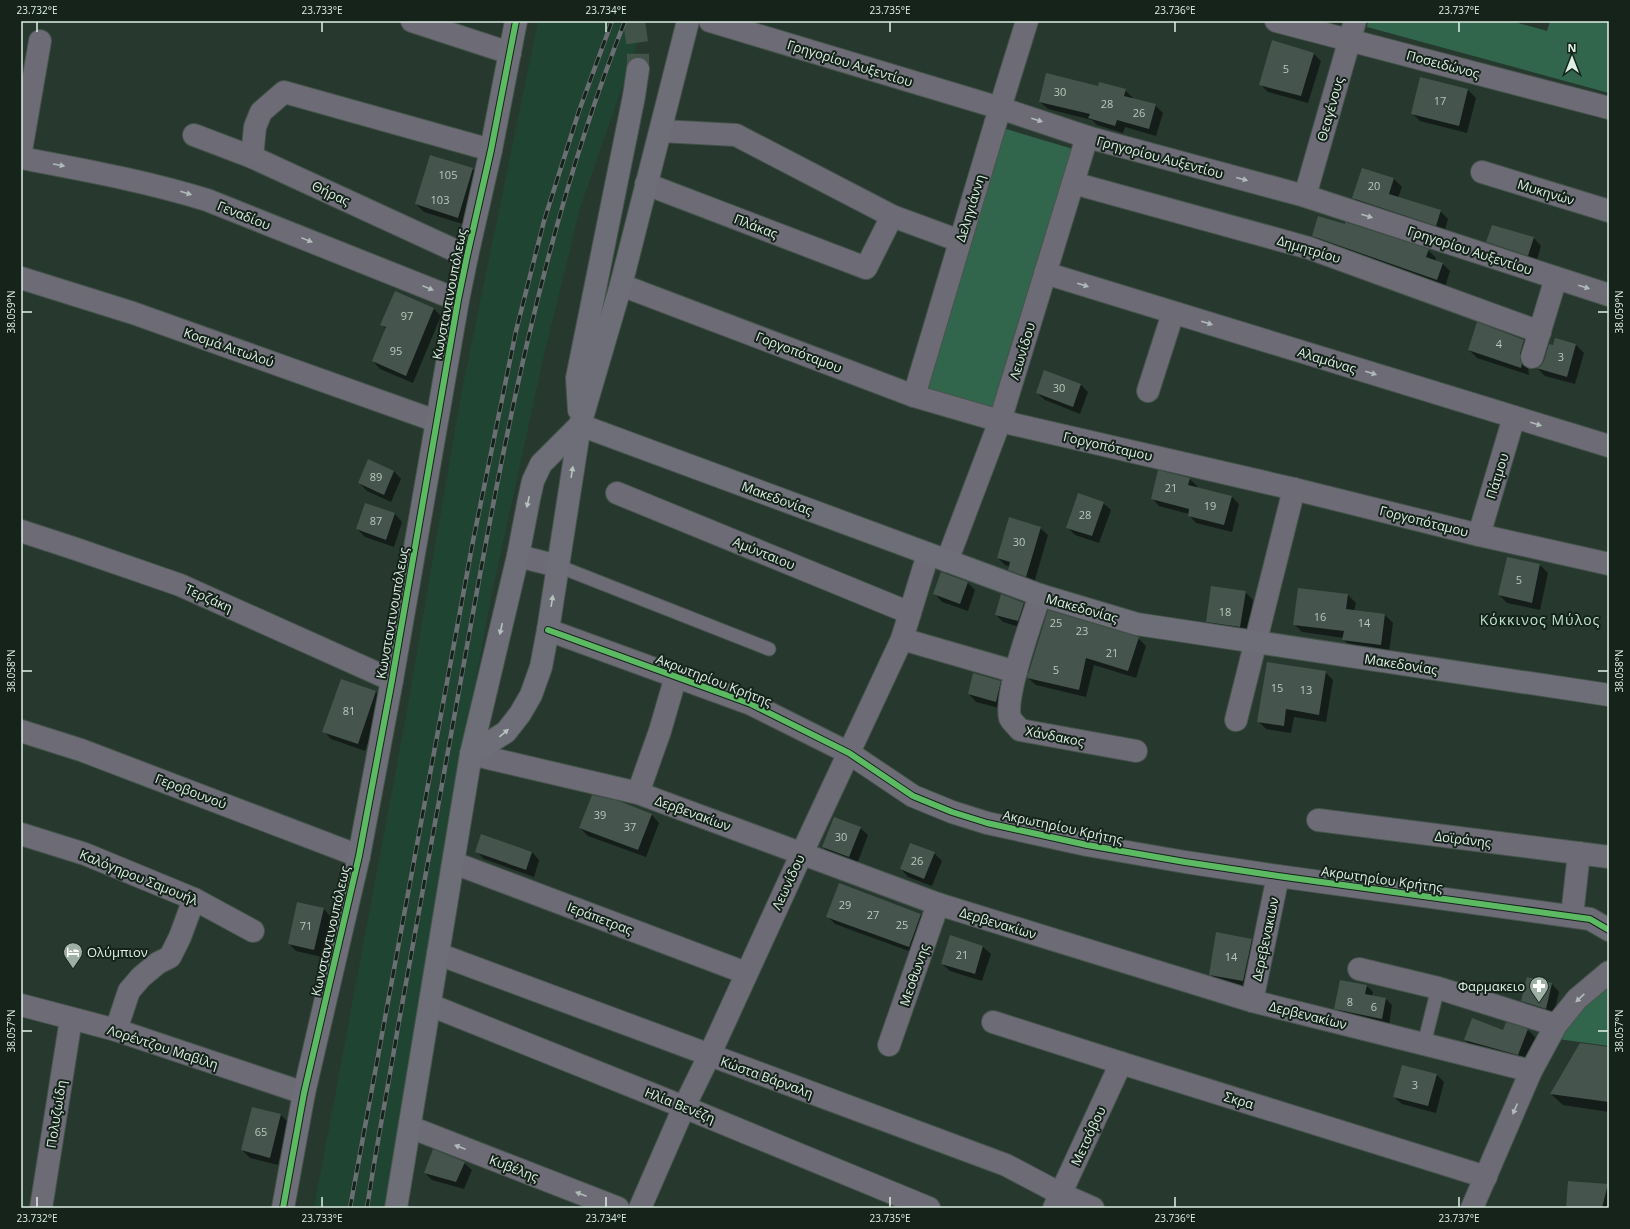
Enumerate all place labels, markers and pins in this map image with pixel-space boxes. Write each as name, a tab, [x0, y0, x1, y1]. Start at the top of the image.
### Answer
hotel icon: Ολύμπιον	[62, 941, 84, 969]
place label: Ολύμπιον	[87, 943, 148, 961]
pharmacy icon: Φαρμακειο	[1528, 975, 1550, 1003]
place label: Φαρμακειο	[1458, 977, 1525, 995]

